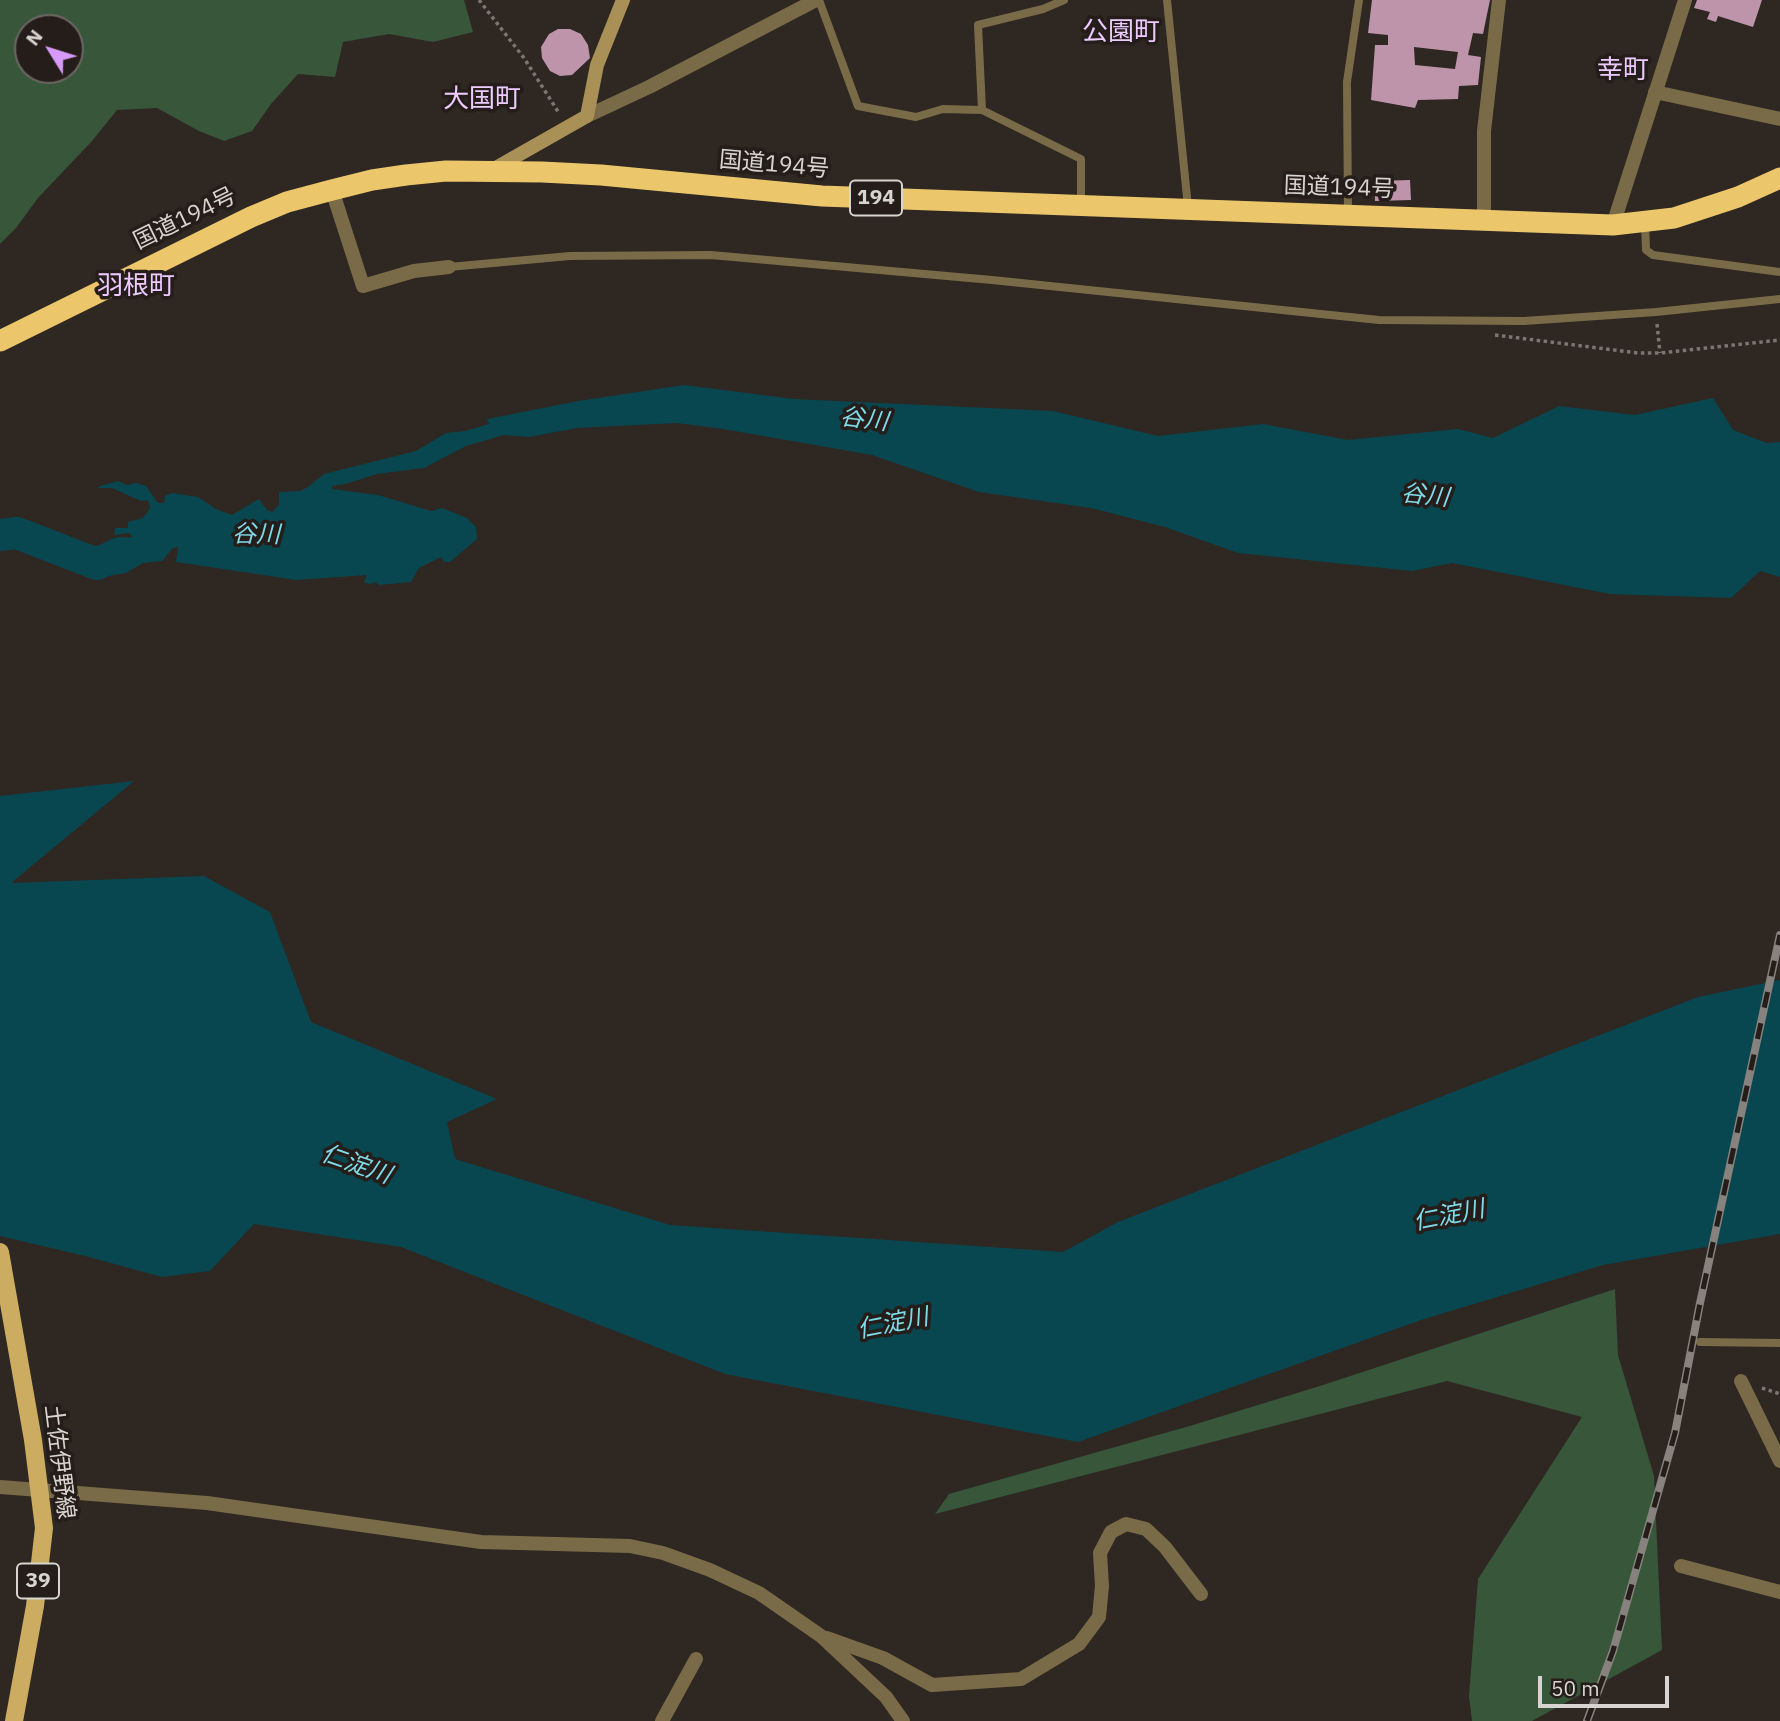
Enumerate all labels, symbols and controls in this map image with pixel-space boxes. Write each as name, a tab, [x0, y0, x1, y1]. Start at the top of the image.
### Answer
north arrow	[14, 14, 84, 84]
district label: 公園町	[1082, 16, 1160, 48]
text: N	[20, 24, 48, 50]
district label: 幸町	[1597, 54, 1649, 86]
district label: 大国町	[443, 83, 521, 115]
street label: 国道194号	[718, 146, 830, 184]
street label: 国道194号	[1283, 172, 1395, 204]
road number: 194	[850, 180, 902, 216]
street label: 国道194号	[129, 182, 241, 256]
district label: 羽根町	[97, 270, 175, 302]
water label: 谷川	[838, 403, 890, 437]
water label: 谷川	[1400, 479, 1450, 513]
water label: 谷川	[232, 520, 280, 550]
water label: 仁淀川	[317, 1140, 395, 1190]
water label: 仁淀川	[1411, 1195, 1487, 1237]
water label: 仁淀川	[855, 1303, 931, 1345]
street label: 土佐伊野線	[38, 1403, 80, 1521]
road number: 39	[17, 1564, 59, 1598]
scale bar	[1542, 1662, 1673, 1706]
text: 50 m	[1551, 1674, 1600, 1702]

